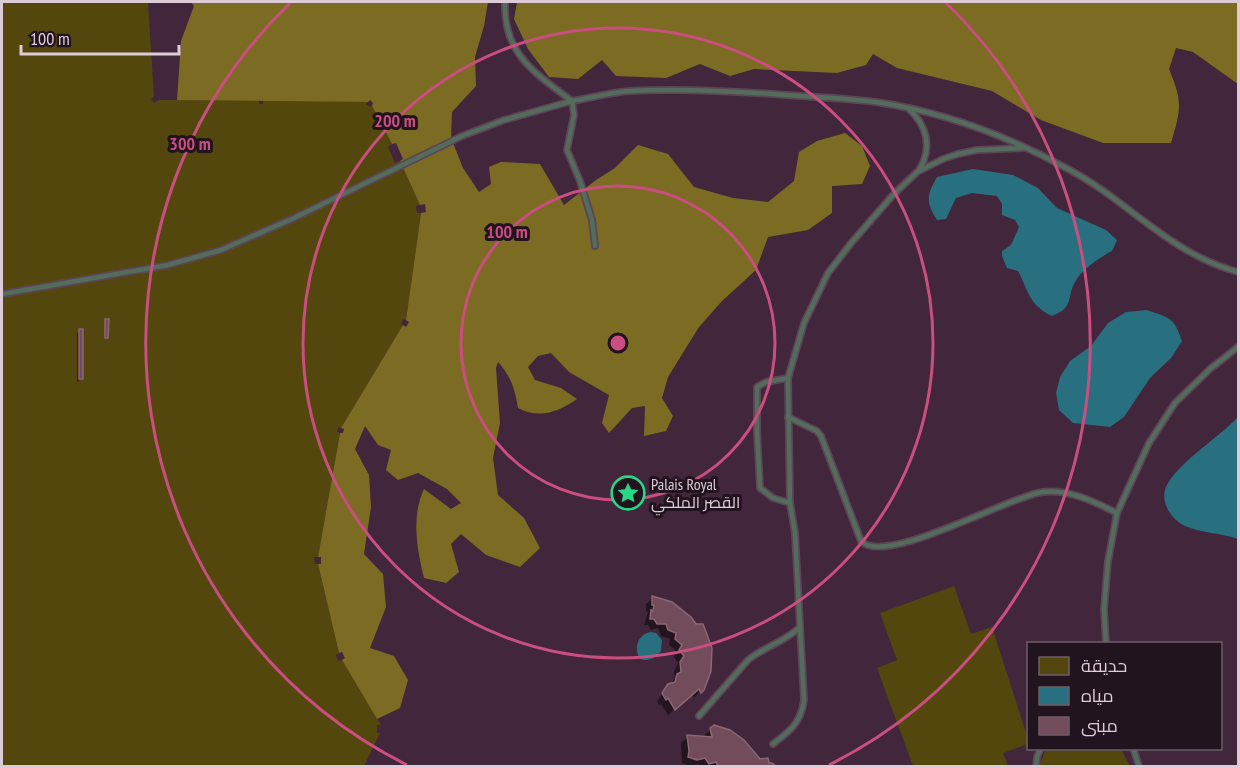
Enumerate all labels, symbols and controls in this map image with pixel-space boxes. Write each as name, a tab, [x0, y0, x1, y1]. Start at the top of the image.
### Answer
scale bar	[21, 18, 178, 56]
text: 100 m	[30, 27, 70, 50]
text: 200 m	[374, 109, 416, 132]
text: 300 m	[169, 132, 211, 155]
text: 100 m	[486, 220, 528, 243]
centre of rings	[608, 333, 628, 353]
place label: Palais Royal القصر الملكي	[651, 474, 740, 516]
place icon: Palais Royal القصر الملكي	[610, 475, 646, 511]
legend	[1027, 642, 1222, 750]
text: حديقة	[1081, 654, 1127, 677]
text: مياه	[1081, 684, 1114, 707]
text: مبنى	[1081, 714, 1118, 737]

